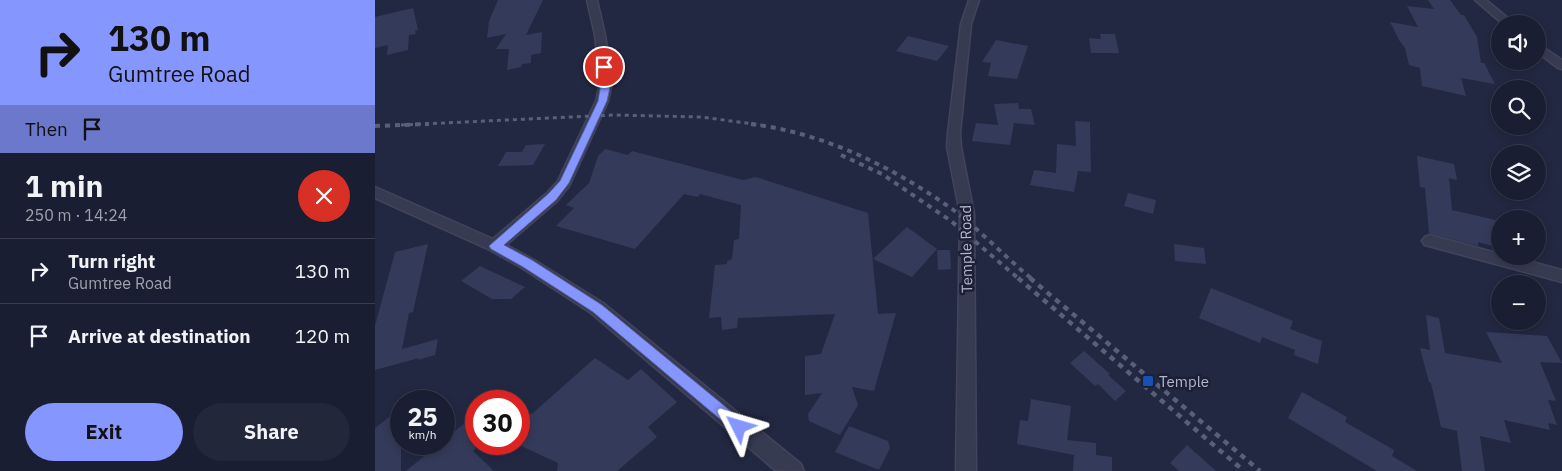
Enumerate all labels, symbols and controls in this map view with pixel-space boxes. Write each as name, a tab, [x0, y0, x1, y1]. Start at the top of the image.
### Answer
text: 130 m	[108, 15, 211, 61]
map controls	[1491, 15, 1546, 330]
button: sound	[1491, 15, 1546, 70]
icon: right	[25, 20, 90, 85]
pin	[583, 46, 625, 88]
icon: arrive	[590, 53, 618, 81]
text: Gumtree Road	[108, 59, 251, 88]
button: search	[1491, 80, 1546, 135]
icon: arrive	[78, 115, 106, 143]
text: Then	[25, 117, 68, 141]
button: layers	[1491, 145, 1546, 200]
text: 1 min	[25, 166, 103, 205]
button: close	[298, 170, 350, 222]
text: 250 m · 14:24	[25, 205, 127, 225]
street label: Temple Road	[956, 205, 976, 293]
button: +	[1491, 210, 1546, 265]
text: Turn right	[68, 249, 155, 273]
icon: right	[25, 257, 53, 285]
text: 130 m	[295, 259, 350, 283]
text: Gumtree Road	[68, 273, 172, 293]
button: −	[1491, 275, 1546, 330]
icon: arrive	[25, 322, 53, 350]
text: Arrive at destination	[68, 324, 251, 348]
text: 120 m	[295, 324, 350, 348]
place label: Temple	[1159, 372, 1209, 391]
marker: Temple	[1141, 374, 1155, 388]
speed limit sign: 30	[465, 390, 530, 455]
text: 25	[407, 400, 438, 433]
position arrow	[712, 400, 764, 452]
button: Exit	[25, 403, 183, 461]
button: Share	[193, 403, 350, 461]
text: km/h	[408, 427, 437, 442]

